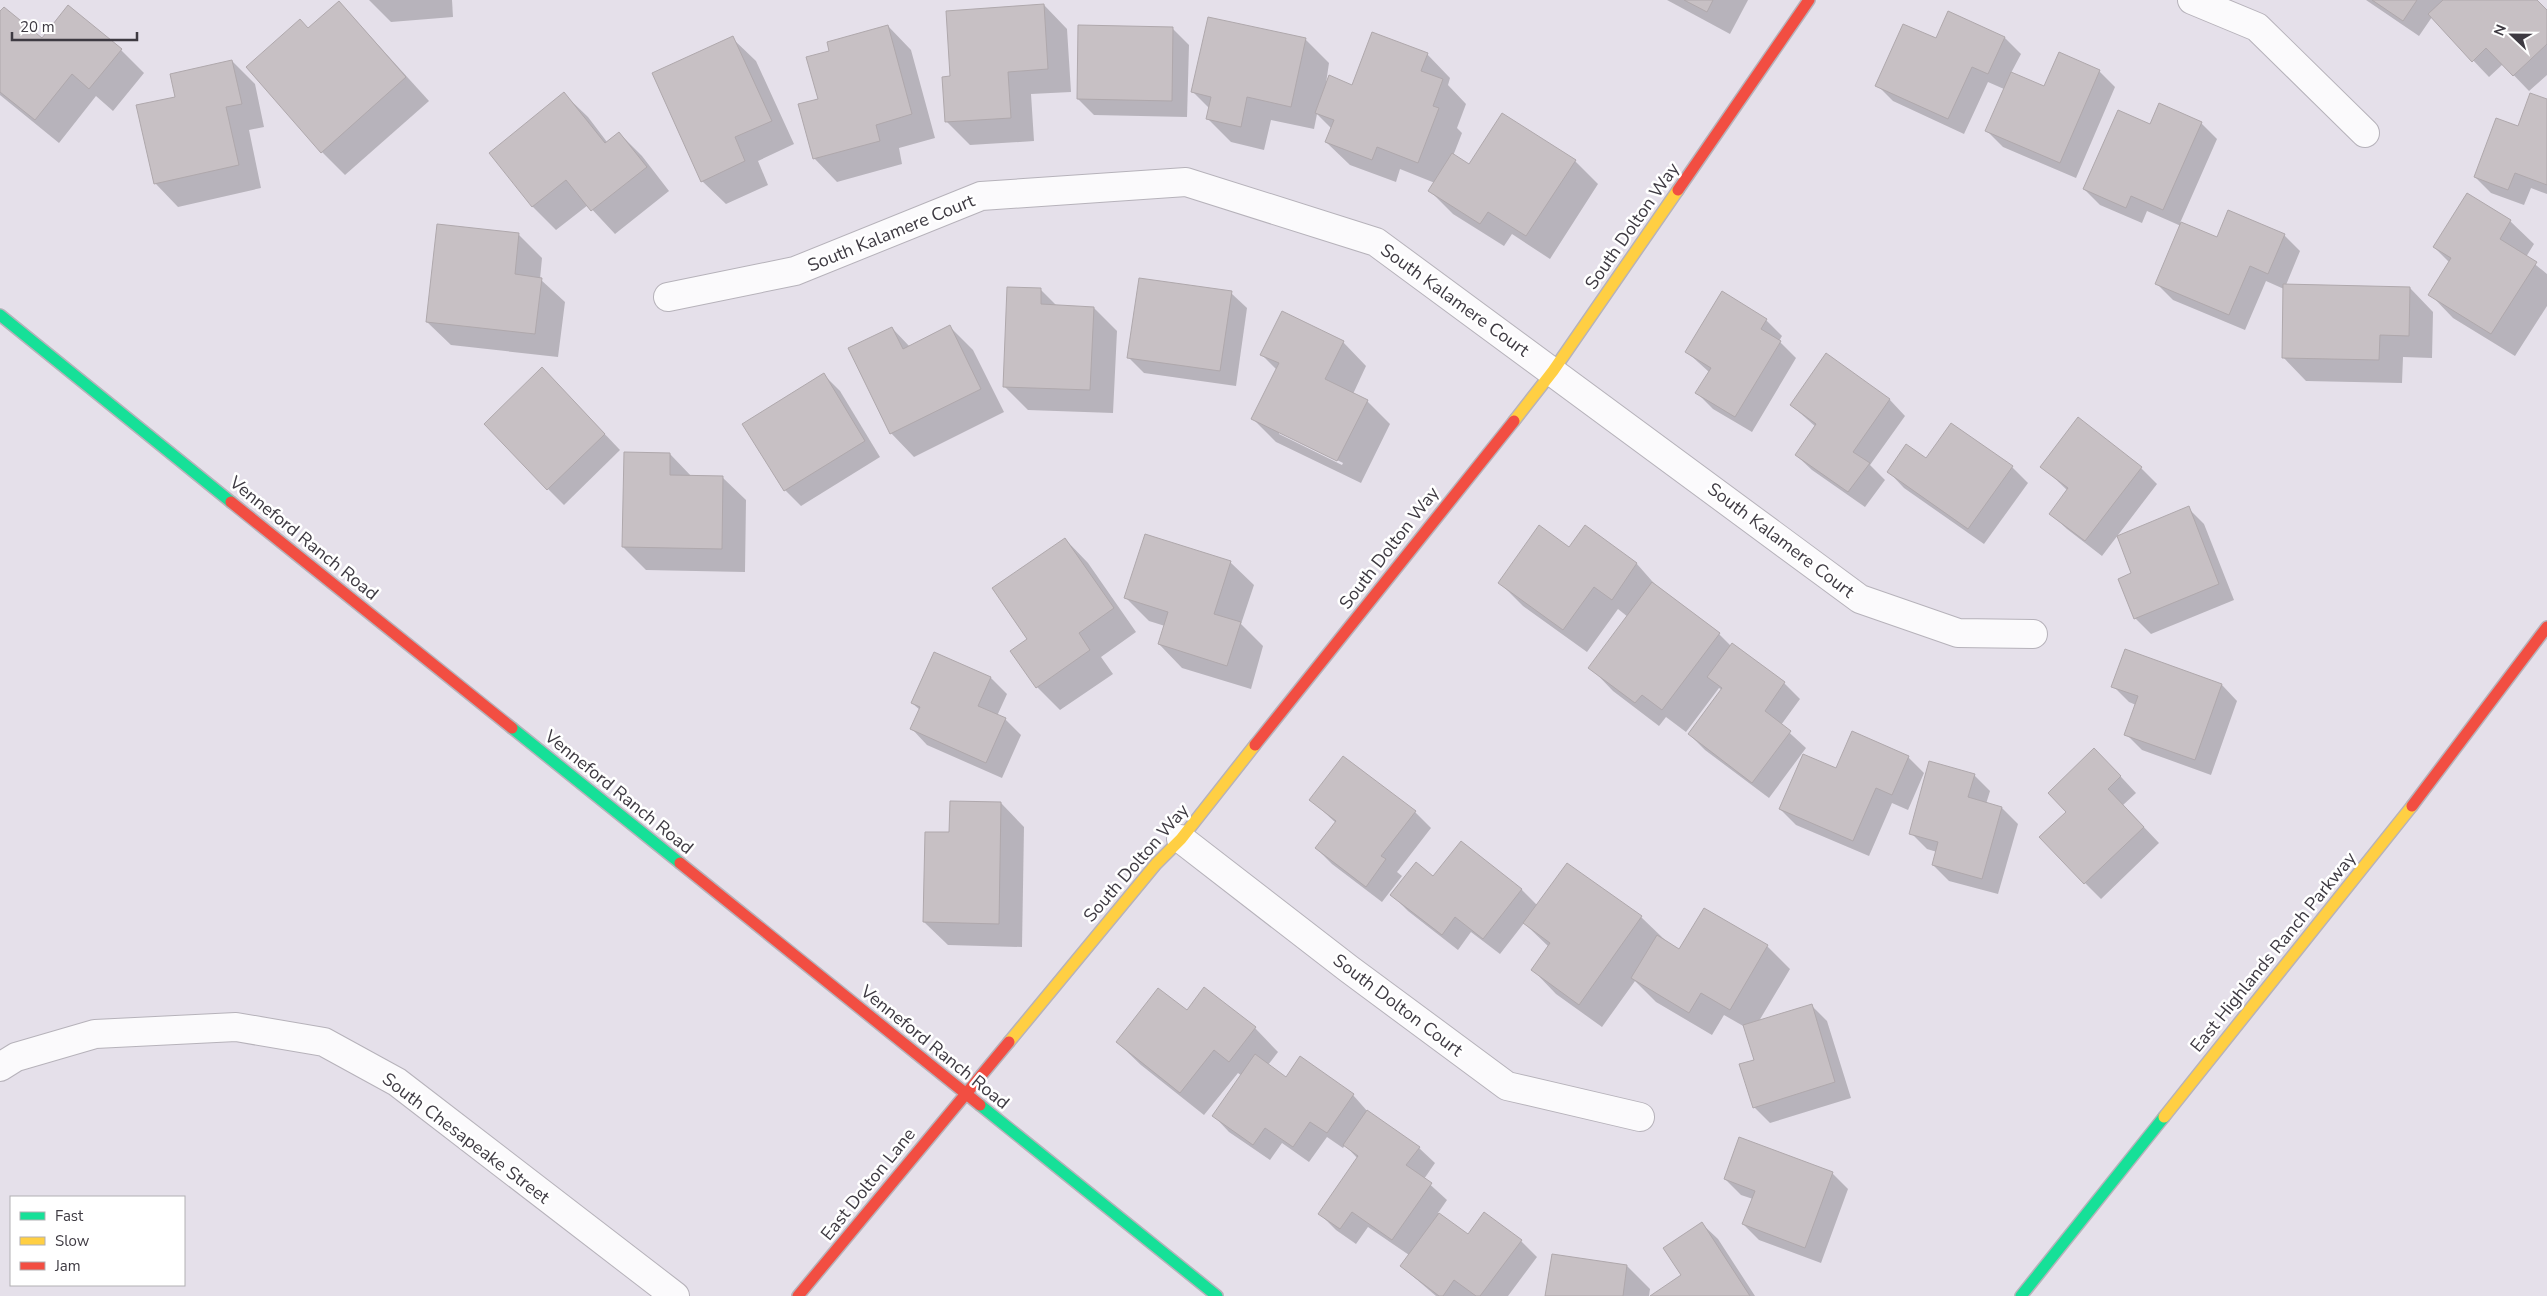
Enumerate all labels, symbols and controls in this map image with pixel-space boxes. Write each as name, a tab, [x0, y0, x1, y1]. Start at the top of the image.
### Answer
scale bar	[12, 10, 138, 42]
north arrow	[2487, 10, 2537, 60]
text: 20 m	[20, 17, 55, 37]
text: N	[2490, 22, 2511, 39]
street label: South Dolton Way	[1579, 157, 1685, 294]
street label: South Kalamere Court	[804, 188, 979, 278]
street label: South Kalamere Court	[1376, 238, 1535, 363]
street label: Venneford Ranch Road	[224, 470, 383, 606]
street label: South Kalamere Court	[1703, 477, 1860, 604]
street label: South Dolton Way	[1334, 481, 1445, 614]
street label: Venneford Ranch Road	[539, 724, 698, 860]
street label: South Dolton Way	[1078, 798, 1195, 927]
street label: East Highlands Ranch Parkway	[2185, 846, 2362, 1057]
street label: South Dolton Court	[1328, 948, 1468, 1062]
street label: Venneford Ranch Road	[855, 979, 1014, 1115]
street label: South Chesapeake Street	[377, 1067, 555, 1209]
street label: East Dolton Lane	[815, 1123, 921, 1245]
legend	[10, 1196, 185, 1286]
text: Fast	[55, 1206, 84, 1226]
text: Slow	[55, 1231, 90, 1251]
text: Jam	[54, 1256, 81, 1276]

